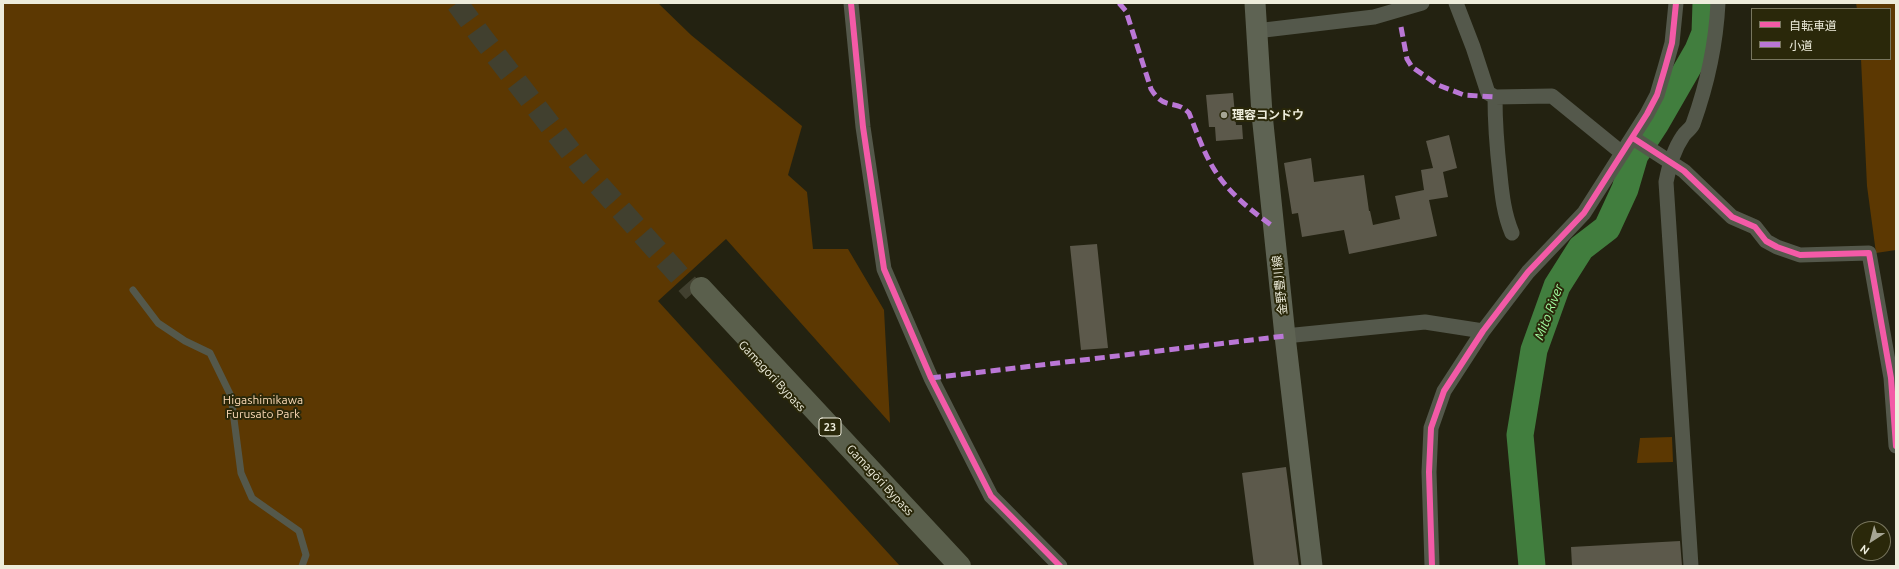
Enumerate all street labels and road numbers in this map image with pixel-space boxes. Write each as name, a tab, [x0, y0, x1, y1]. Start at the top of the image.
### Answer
street label: 金野豊川線	[1270, 254, 1290, 316]
street label: Gamagori Bypass	[735, 338, 809, 414]
road number: 23	[819, 418, 841, 436]
street label: Gamagōri Bypass	[843, 442, 917, 518]

